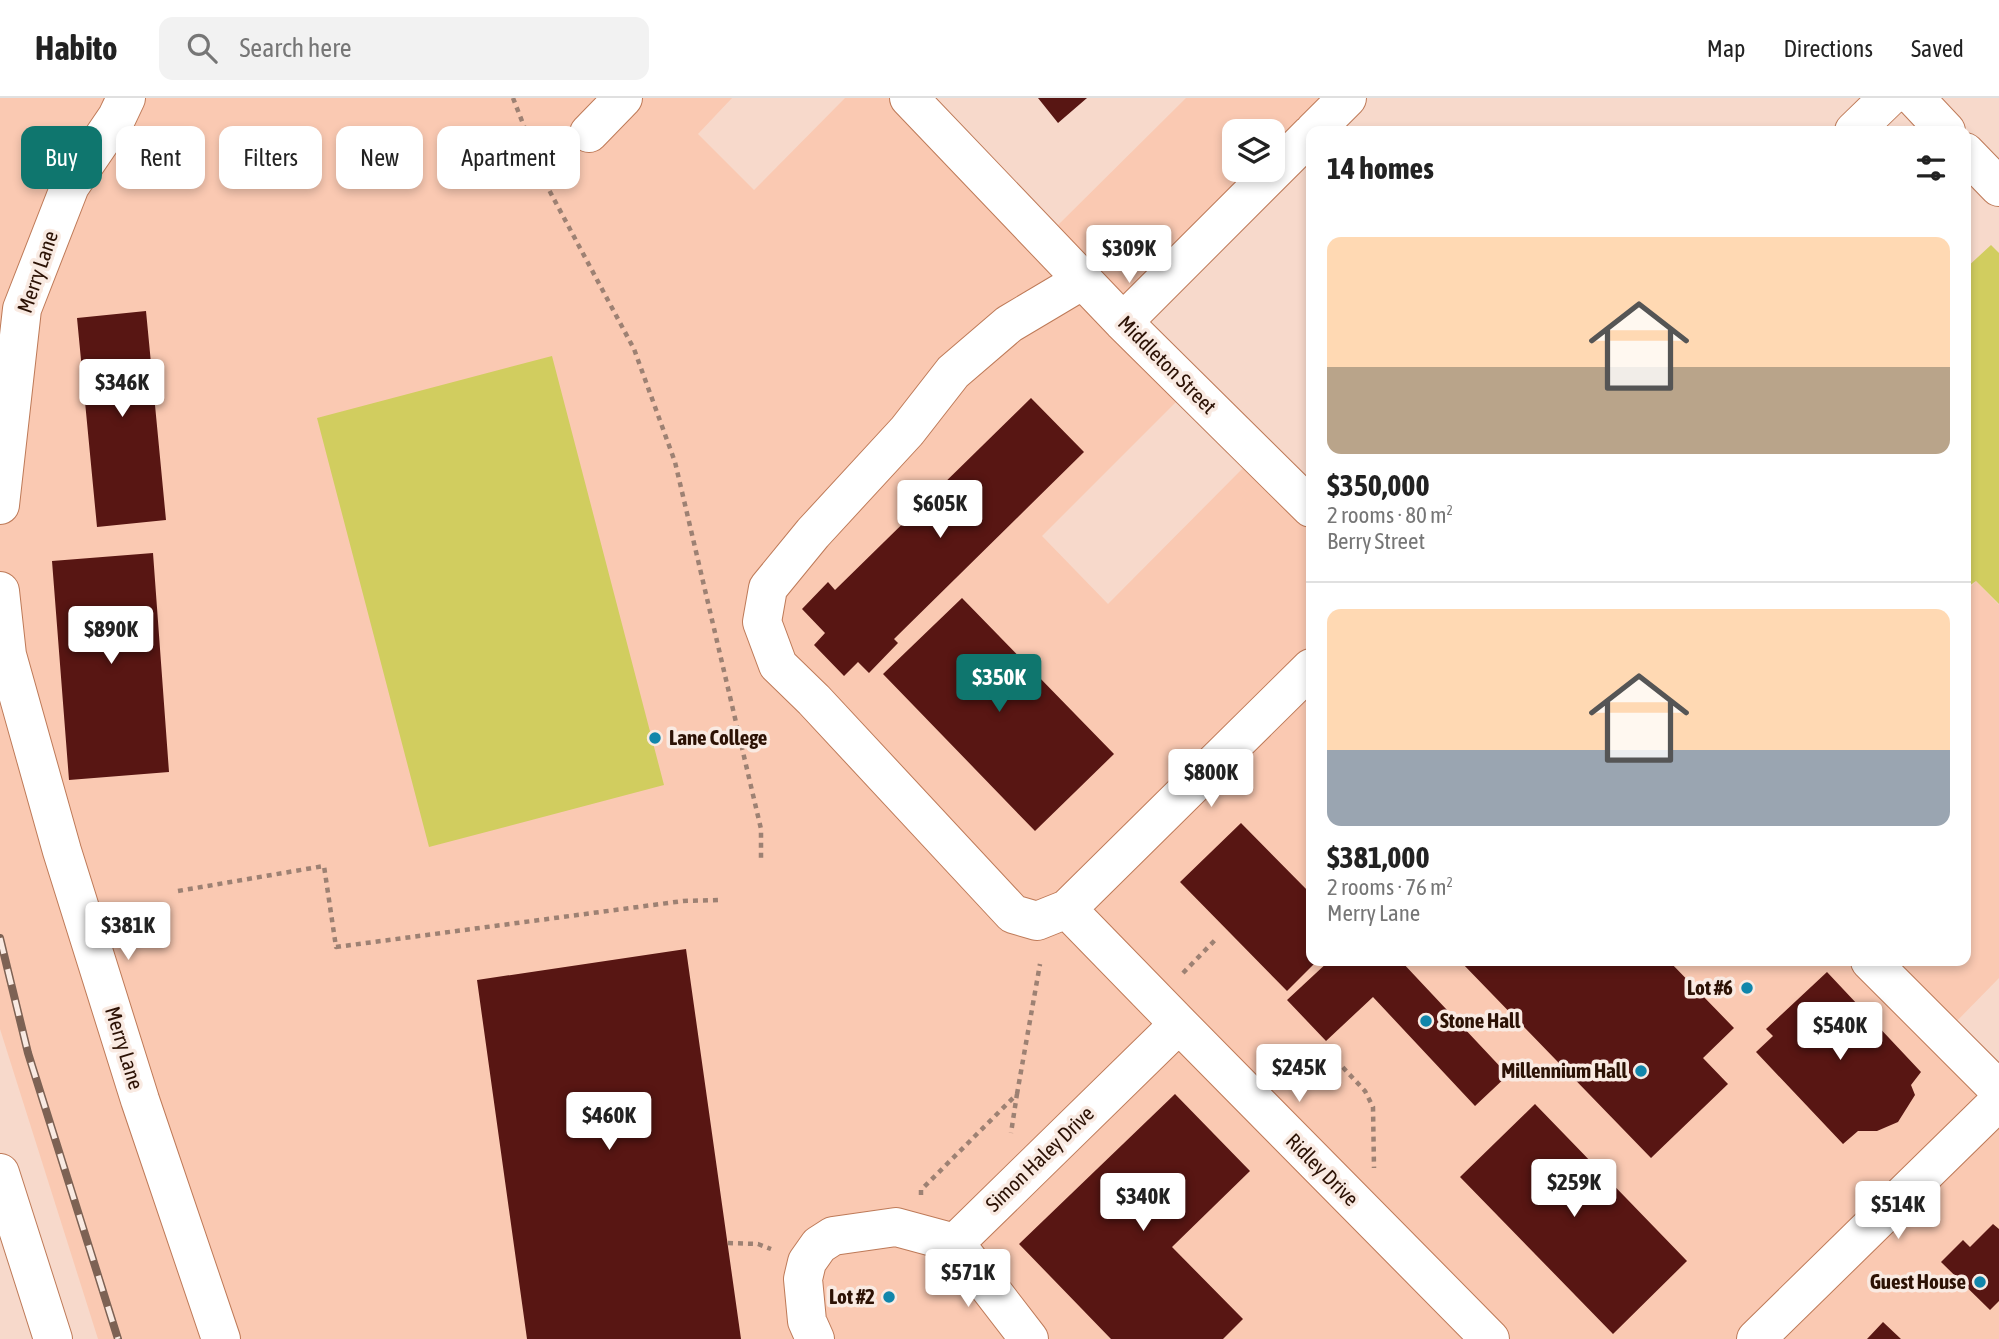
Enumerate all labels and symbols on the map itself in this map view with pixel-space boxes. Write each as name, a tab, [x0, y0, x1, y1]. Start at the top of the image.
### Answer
pin: $309K	[1080, 226, 1178, 285]
street label: Merry Lane	[12, 228, 62, 316]
street label: Middleton Street	[1114, 310, 1222, 418]
pin: $346K	[73, 360, 171, 419]
pin: $605K	[891, 480, 989, 540]
pin: $890K	[62, 606, 160, 666]
pin: $350K	[950, 654, 1048, 714]
place label: Lane College	[669, 725, 767, 749]
marker: Lane College	[647, 730, 663, 746]
pin: $800K	[1162, 750, 1260, 809]
pin: $381K	[79, 902, 177, 962]
place label: Lot #6	[1687, 975, 1733, 999]
marker: Lot #6	[1739, 980, 1755, 996]
pin: $540K	[1791, 1002, 1889, 1062]
street label: Merry Lane	[101, 1003, 149, 1092]
place label: Stone Hall	[1440, 1008, 1521, 1032]
marker: Stone Hall	[1418, 1013, 1434, 1029]
pin: $245K	[1250, 1044, 1348, 1104]
place label: Millennium Hall	[1501, 1058, 1627, 1082]
marker: Millennium Hall	[1633, 1063, 1649, 1079]
pin: $460K	[560, 1093, 658, 1152]
street label: Simon Haley Drive	[980, 1101, 1098, 1216]
street label: Ridley Drive	[1282, 1128, 1364, 1210]
pin: $259K	[1525, 1160, 1623, 1219]
pin: $340K	[1094, 1174, 1192, 1233]
pin: $514K	[1849, 1182, 1947, 1241]
pin: $571K	[919, 1250, 1017, 1309]
place label: Guest House	[1870, 1269, 1966, 1293]
marker: Guest House	[1972, 1274, 1988, 1290]
place label: Lot #2	[829, 1284, 875, 1308]
marker: Lot #2	[881, 1289, 897, 1305]

